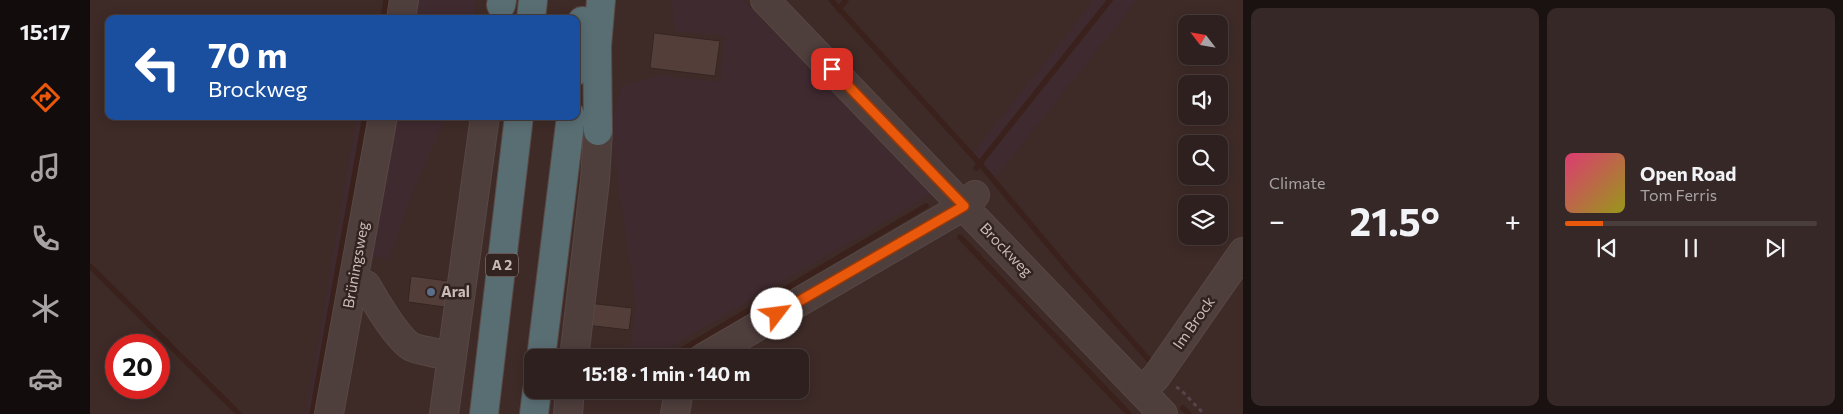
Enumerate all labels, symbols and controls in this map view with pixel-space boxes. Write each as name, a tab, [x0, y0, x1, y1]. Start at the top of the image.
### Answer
north arrow	[1178, 15, 1228, 65]
map controls	[1178, 15, 1228, 245]
text: 15:17	[20, 18, 70, 45]
text: 70 m	[208, 32, 288, 75]
icon: left	[125, 35, 190, 100]
pin	[811, 48, 853, 90]
icon: arrive	[818, 55, 846, 83]
text: Brockweg	[208, 75, 307, 102]
button: sound	[1178, 75, 1228, 125]
icon: directions	[28, 80, 63, 115]
button: search	[1178, 135, 1228, 185]
icon: music	[28, 150, 63, 185]
text: Open Road	[1640, 162, 1736, 185]
text: Climate	[1269, 173, 1325, 192]
text: Tom Ferris	[1640, 185, 1717, 204]
button: layers	[1178, 195, 1228, 245]
text: 21.5°	[1350, 197, 1440, 244]
text: −	[1269, 203, 1285, 237]
text: +	[1505, 203, 1521, 237]
street label: Brockweg	[977, 219, 1037, 280]
street label: Brüningsweg	[339, 220, 371, 310]
icon: phone	[28, 221, 63, 256]
icon: previous	[1593, 234, 1621, 262]
icon: pause	[1677, 234, 1705, 262]
icon: next	[1761, 234, 1789, 262]
road number: A 2	[486, 254, 518, 276]
place label: Aral	[441, 282, 470, 300]
marker: Aral	[425, 286, 437, 298]
position arrow	[750, 287, 802, 339]
icon: climate	[28, 291, 63, 326]
street label: Im Brock	[1169, 293, 1218, 352]
speed limit sign: 20	[105, 334, 170, 399]
icon: car	[28, 361, 63, 396]
text: 15:18 · 1 min · 140 m	[583, 362, 750, 385]

